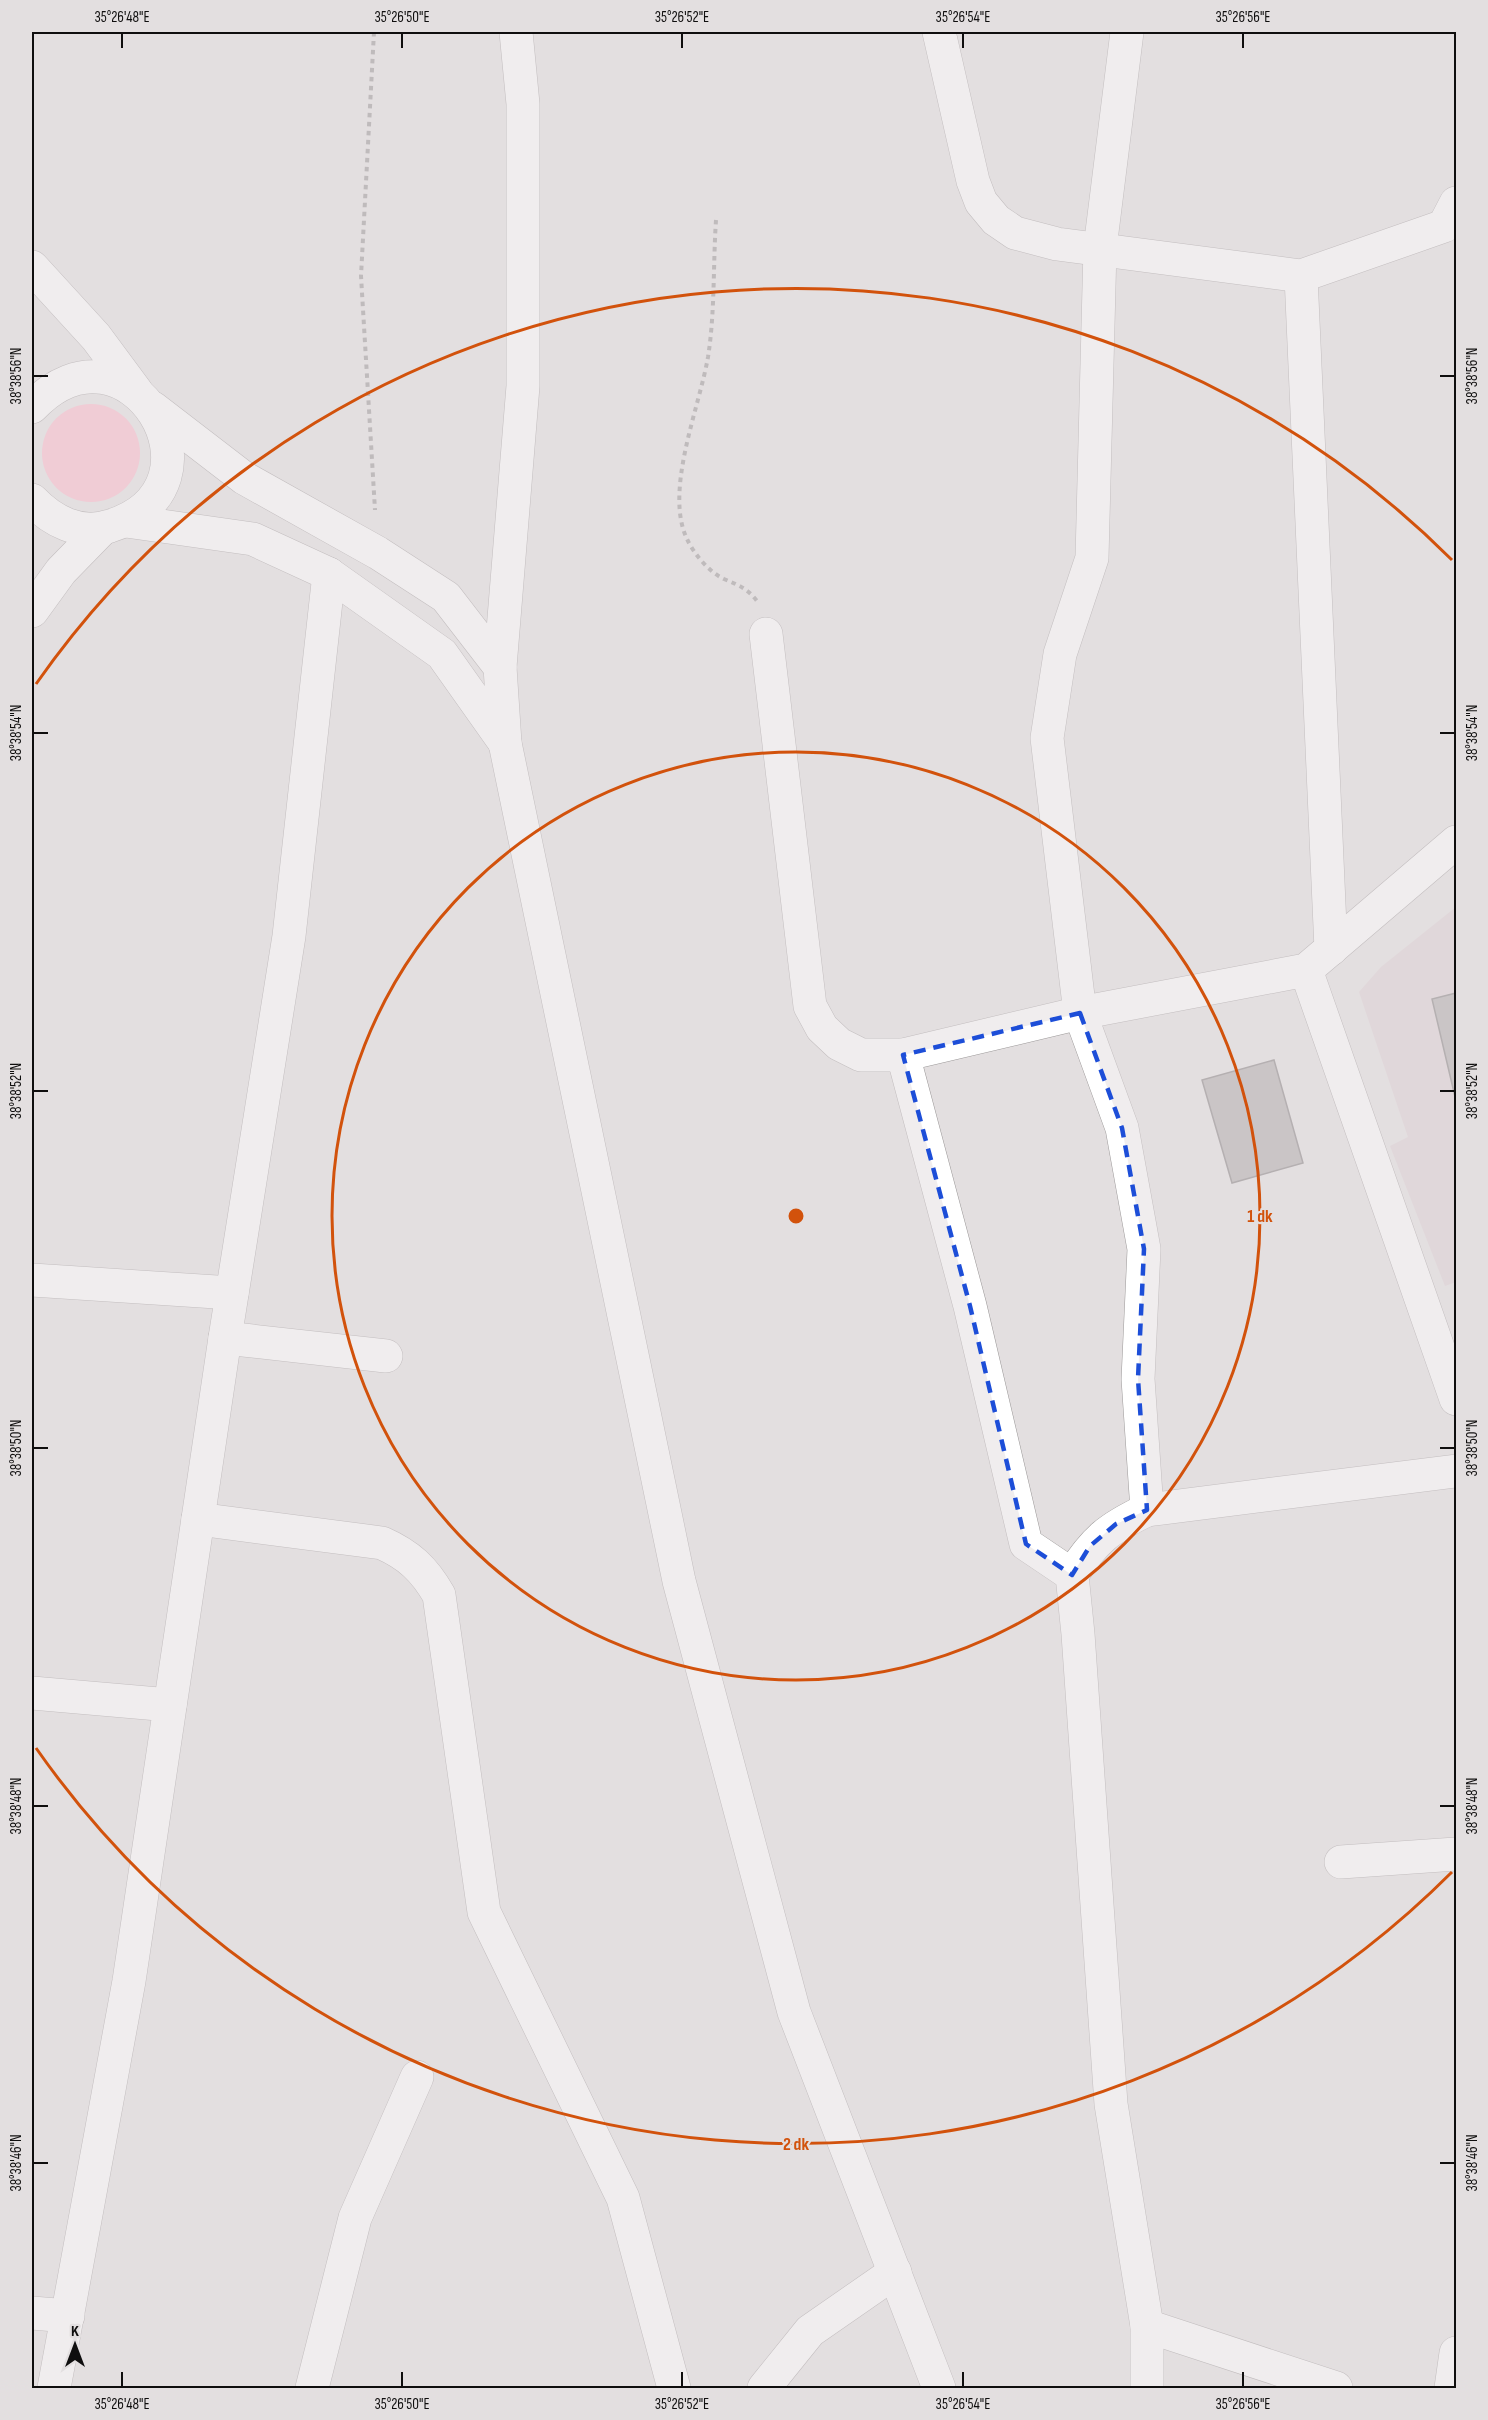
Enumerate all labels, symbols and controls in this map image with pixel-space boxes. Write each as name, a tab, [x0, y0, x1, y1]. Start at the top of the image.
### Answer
text: 35°26'48"E	[94, 8, 150, 27]
text: 35°26'50"E	[374, 8, 430, 27]
text: 35°26'52"E	[655, 8, 709, 27]
text: 35°26'54"E	[936, 8, 990, 27]
text: 35°26'56"E	[1215, 8, 1271, 27]
text: 38°38'56"N	[7, 348, 26, 404]
text: 38°38'56"N	[1463, 348, 1482, 404]
text: 38°38'54"N	[7, 705, 26, 761]
text: 38°38'54"N	[1463, 705, 1482, 761]
text: 38°38'52"N	[7, 1063, 26, 1119]
text: 38°38'52"N	[1463, 1063, 1482, 1119]
centre of rings	[786, 1206, 806, 1226]
text: 1 dk	[1247, 1206, 1273, 1227]
text: 38°38'50"N	[7, 1420, 26, 1476]
text: 38°38'50"N	[1463, 1420, 1482, 1476]
text: 38°38'48"N	[7, 1777, 26, 1835]
text: 38°38'48"N	[1463, 1777, 1482, 1835]
text: 38°38'46"N	[7, 2134, 26, 2192]
text: 2 dk	[783, 2134, 809, 2155]
text: 38°38'46"N	[1463, 2134, 1482, 2192]
north arrow	[45, 2315, 105, 2375]
text: K	[71, 2322, 79, 2341]
text: 35°26'48"E	[94, 2395, 150, 2414]
text: 35°26'50"E	[374, 2395, 430, 2414]
text: 35°26'52"E	[655, 2395, 709, 2414]
text: 35°26'54"E	[936, 2395, 990, 2414]
text: 35°26'56"E	[1215, 2395, 1271, 2414]

